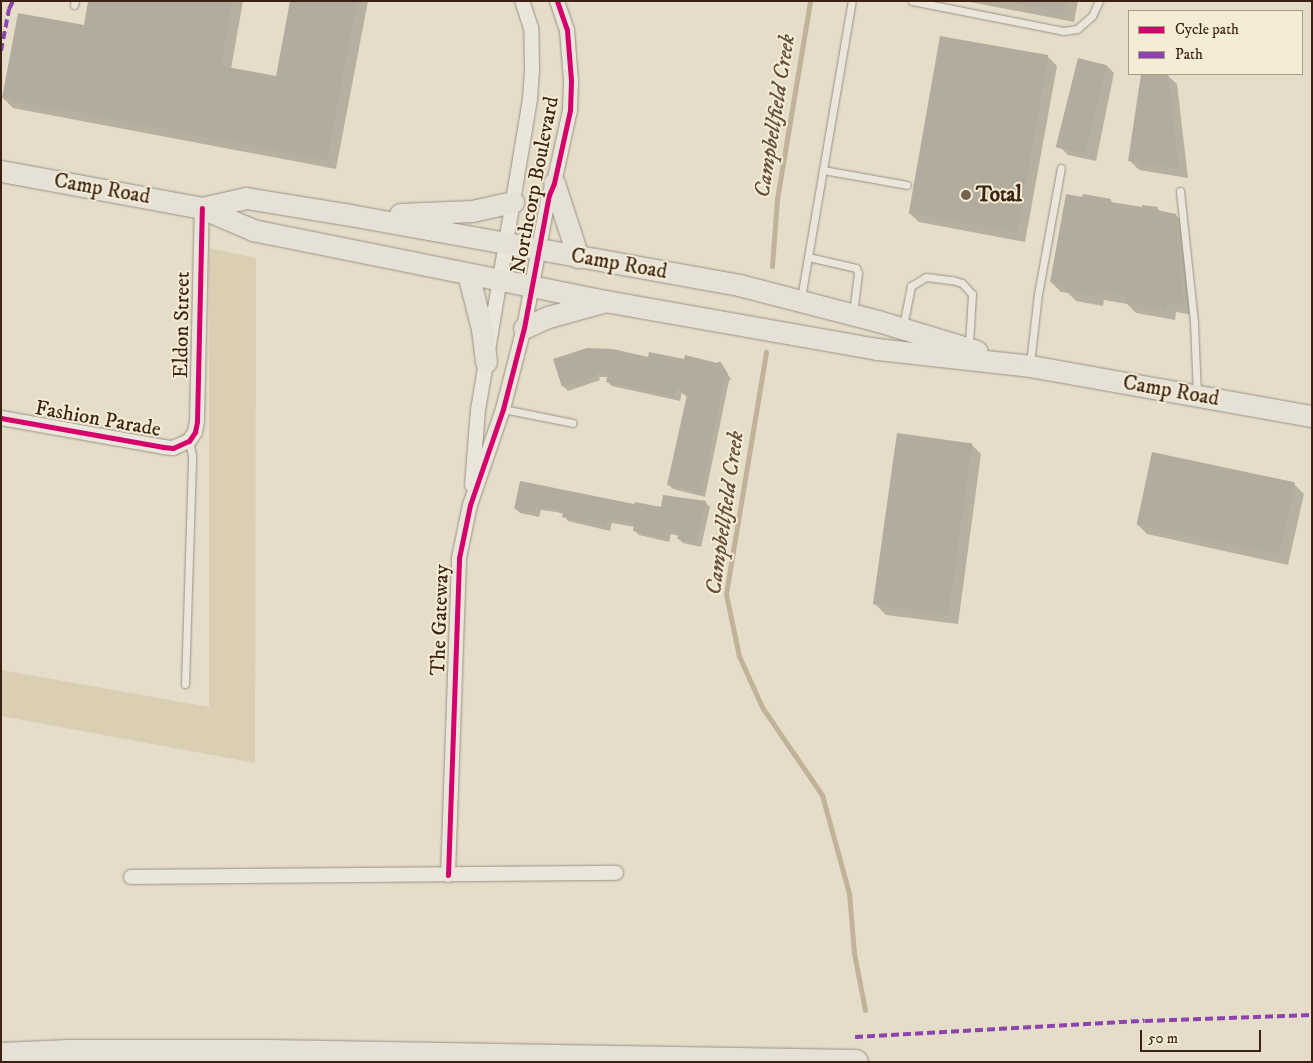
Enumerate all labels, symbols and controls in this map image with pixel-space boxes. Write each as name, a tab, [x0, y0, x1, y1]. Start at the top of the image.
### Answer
legend	[1128, 10, 1303, 75]
text: Cycle path	[1175, 20, 1239, 39]
water label: Campbellfield Creek	[749, 32, 801, 200]
text: Path	[1175, 45, 1203, 64]
street label: Northcorp Boulevard	[506, 95, 564, 275]
street label: Camp Road	[52, 168, 152, 210]
place label: Total	[976, 182, 1022, 208]
marker: Total	[960, 189, 972, 201]
street label: Camp Road	[569, 243, 669, 285]
street label: Eldon Street	[168, 271, 196, 379]
street label: Camp Road	[1121, 370, 1221, 412]
street label: Fashion Parade	[33, 396, 163, 442]
water label: Campbellfield Creek	[700, 429, 750, 597]
street label: The Gateway	[425, 564, 455, 676]
scale bar	[1143, 1020, 1264, 1052]
text: 50 m	[1148, 1029, 1178, 1048]

